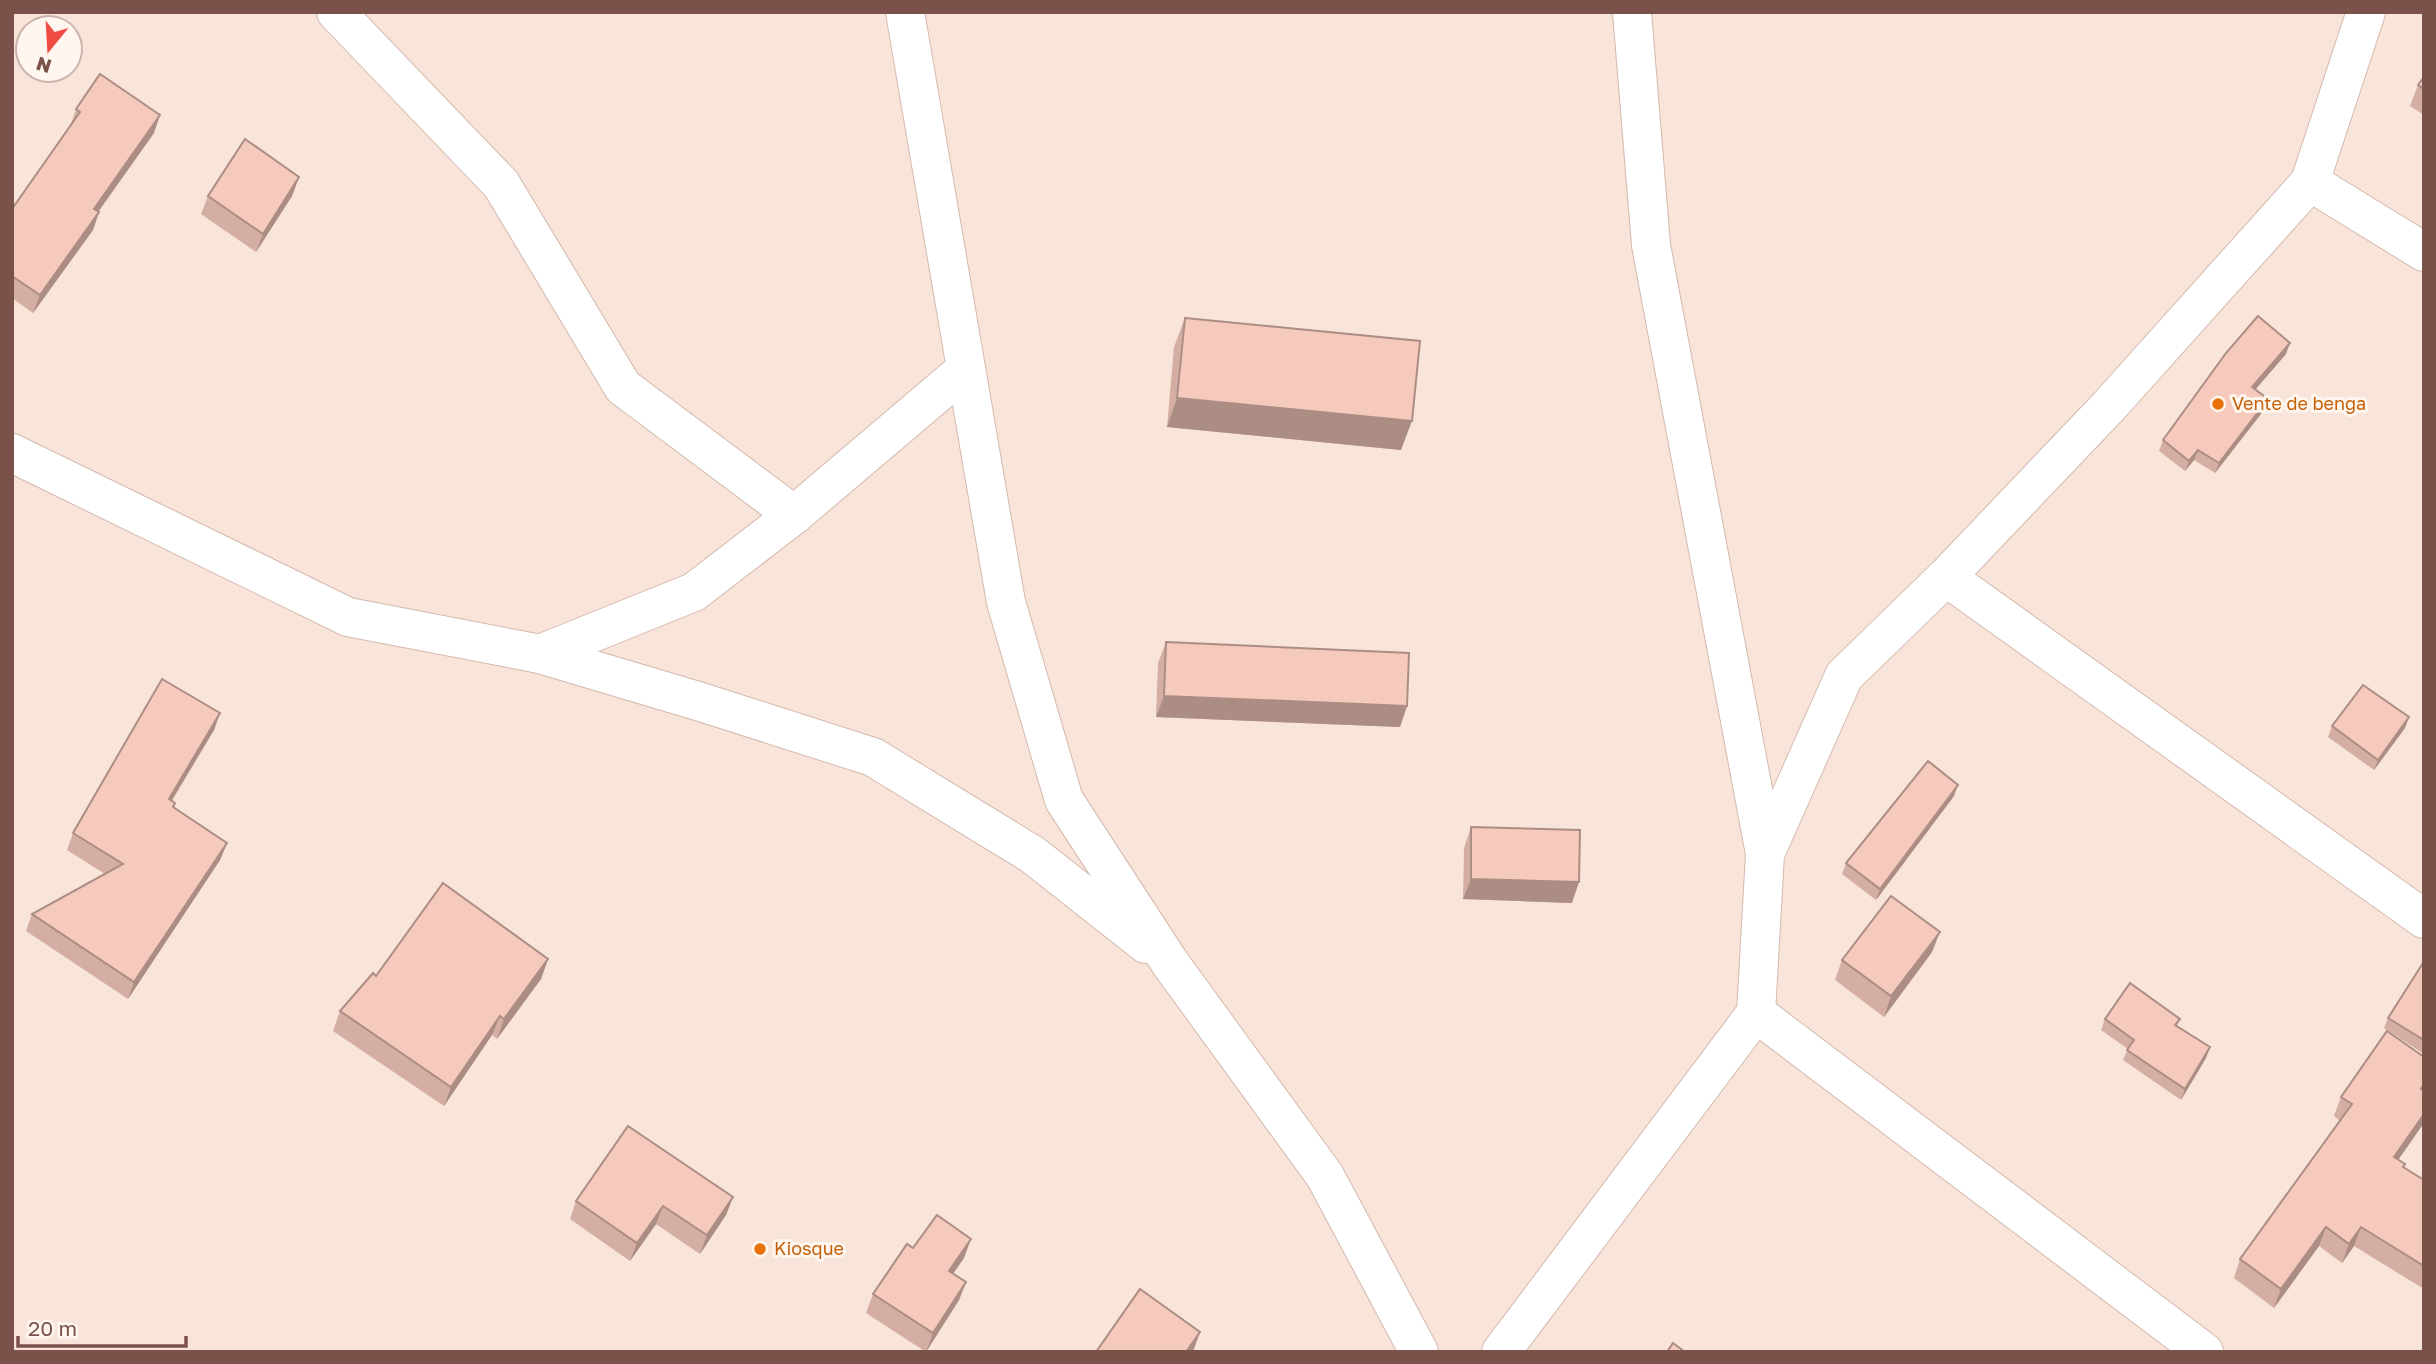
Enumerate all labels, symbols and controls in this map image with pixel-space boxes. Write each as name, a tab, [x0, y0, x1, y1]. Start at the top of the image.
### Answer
north arrow	[14, 14, 84, 84]
text: N	[33, 52, 54, 79]
place label: Vente de benga	[2232, 392, 2366, 414]
marker: Vente de benga	[2210, 396, 2226, 412]
place label: Kiosque	[774, 1237, 844, 1259]
marker: Kiosque	[752, 1241, 768, 1257]
scale bar	[18, 1304, 186, 1348]
text: 20 m	[28, 1315, 77, 1341]

